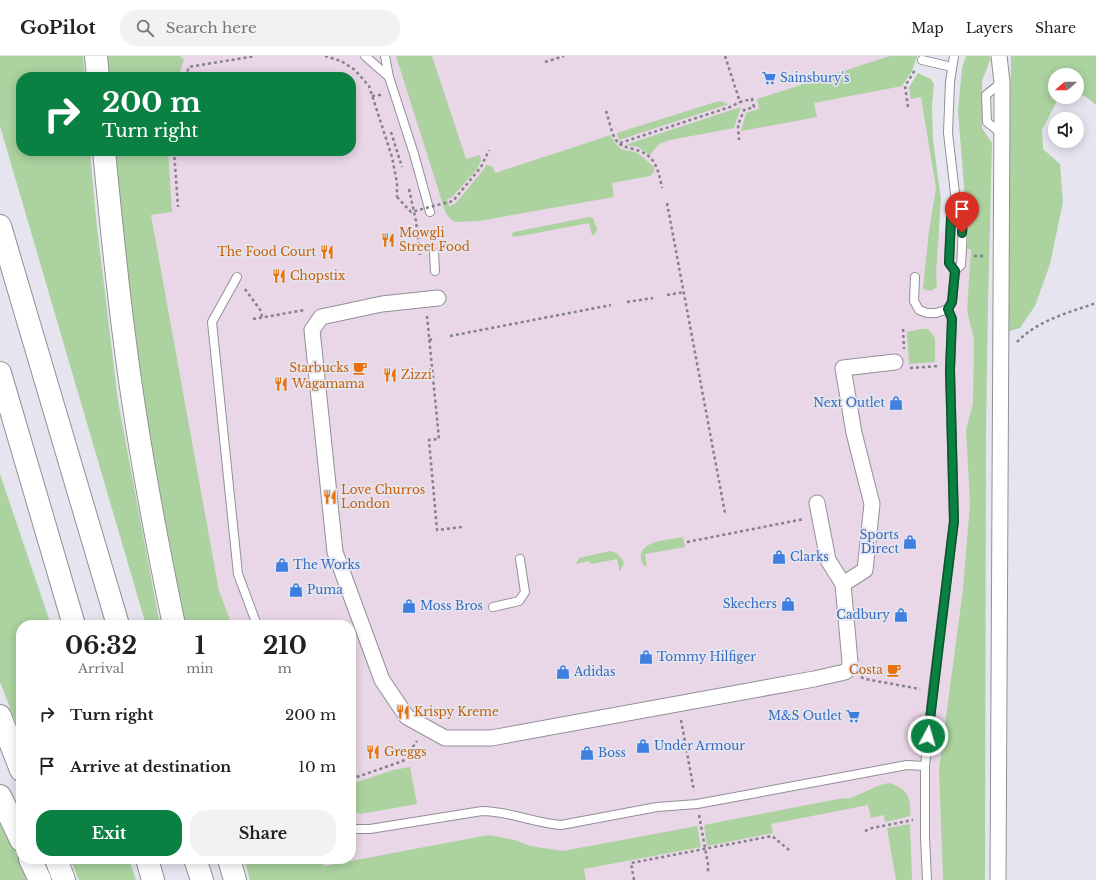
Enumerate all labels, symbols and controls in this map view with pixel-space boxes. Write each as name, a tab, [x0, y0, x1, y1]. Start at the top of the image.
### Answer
search box	[120, 10, 400, 46]
text: GoPilot	[20, 16, 96, 39]
icon: search	[134, 17, 156, 39]
text: Search here	[166, 18, 257, 37]
text: Map	[911, 19, 944, 37]
text: Layers	[966, 19, 1013, 37]
text: Share	[1035, 19, 1076, 37]
north arrow	[1048, 68, 1084, 104]
map controls	[1048, 68, 1084, 148]
supermarket icon: Sainsbury's	[761, 70, 777, 86]
place label: Sainsbury's	[780, 70, 849, 85]
text: 200 m	[102, 85, 201, 120]
icon: right	[36, 88, 88, 140]
button: sound	[1048, 112, 1084, 148]
text: Turn right	[102, 120, 198, 142]
pin	[945, 192, 979, 233]
icon: arrive	[951, 198, 973, 220]
place label: Mowgli Street Food	[399, 225, 470, 254]
restaurant icon: Mowgli Street Food	[380, 232, 396, 248]
place label: The Food Court	[217, 244, 316, 259]
restaurant icon: The Food Court	[319, 244, 335, 260]
restaurant icon: Chopstix	[271, 268, 287, 284]
place label: Chopstix	[290, 268, 346, 283]
place label: Starbucks	[289, 360, 349, 375]
cafe icon: Starbucks	[352, 360, 368, 376]
restaurant icon: Zizzi	[382, 367, 398, 383]
place label: Zizzi	[401, 367, 432, 382]
restaurant icon: Wagamama	[273, 376, 289, 392]
place label: Wagamama	[291, 376, 365, 391]
place label: Next Outlet	[813, 395, 885, 410]
shop icon: Next Outlet	[888, 395, 904, 411]
place label: Love Churros London	[341, 482, 425, 511]
restaurant icon: Love Churros London	[322, 489, 338, 505]
place label: Sports Direct	[860, 527, 899, 556]
shop icon: Sports Direct	[902, 534, 918, 550]
shop icon: Clarks	[771, 549, 787, 565]
place label: Clarks	[790, 549, 829, 564]
shop icon: The Works	[274, 557, 290, 573]
place label: The Works	[293, 557, 360, 572]
shop icon: Puma	[288, 582, 304, 598]
place label: Puma	[307, 582, 343, 597]
place label: Skechers	[723, 596, 777, 611]
shop icon: Skechers	[780, 596, 796, 612]
shop icon: Moss Bros	[401, 598, 417, 614]
place label: Moss Bros	[420, 598, 483, 613]
place label: Cadbury	[836, 607, 890, 622]
shop icon: Cadbury	[893, 607, 909, 623]
text: 06:32	[65, 631, 137, 660]
text: 1	[195, 631, 205, 660]
text: 210	[263, 631, 307, 660]
shop icon: Tommy Hilfiger	[638, 649, 654, 665]
place label: Tommy Hilfiger	[657, 649, 756, 664]
text: Arrival	[78, 660, 124, 677]
text: min	[186, 660, 214, 677]
text: m	[278, 660, 292, 677]
place label: Costa	[849, 662, 883, 677]
cafe icon: Costa	[886, 662, 902, 678]
shop icon: Adidas	[555, 664, 571, 680]
place label: Adidas	[573, 664, 615, 679]
icon: right	[36, 703, 58, 725]
restaurant icon: Krispy Kreme	[395, 704, 411, 720]
place label: Krispy Kreme	[414, 704, 499, 719]
text: Turn right	[70, 705, 153, 724]
text: 200 m	[285, 705, 336, 724]
place label: M&S Outlet	[768, 708, 842, 723]
supermarket icon: M&S Outlet	[845, 708, 861, 724]
position arrow	[907, 715, 949, 757]
shop icon: Under Armour	[635, 738, 651, 754]
place label: Under Armour	[654, 738, 745, 753]
restaurant icon: Greggs	[365, 744, 381, 760]
place label: Greggs	[384, 744, 427, 759]
shop icon: Boss	[579, 745, 595, 761]
place label: Boss	[598, 745, 626, 760]
icon: arrive	[36, 755, 58, 777]
text: Arrive at destination	[70, 757, 231, 776]
text: 10 m	[298, 757, 336, 776]
button: Exit	[36, 810, 182, 856]
button: Share	[190, 810, 336, 856]

